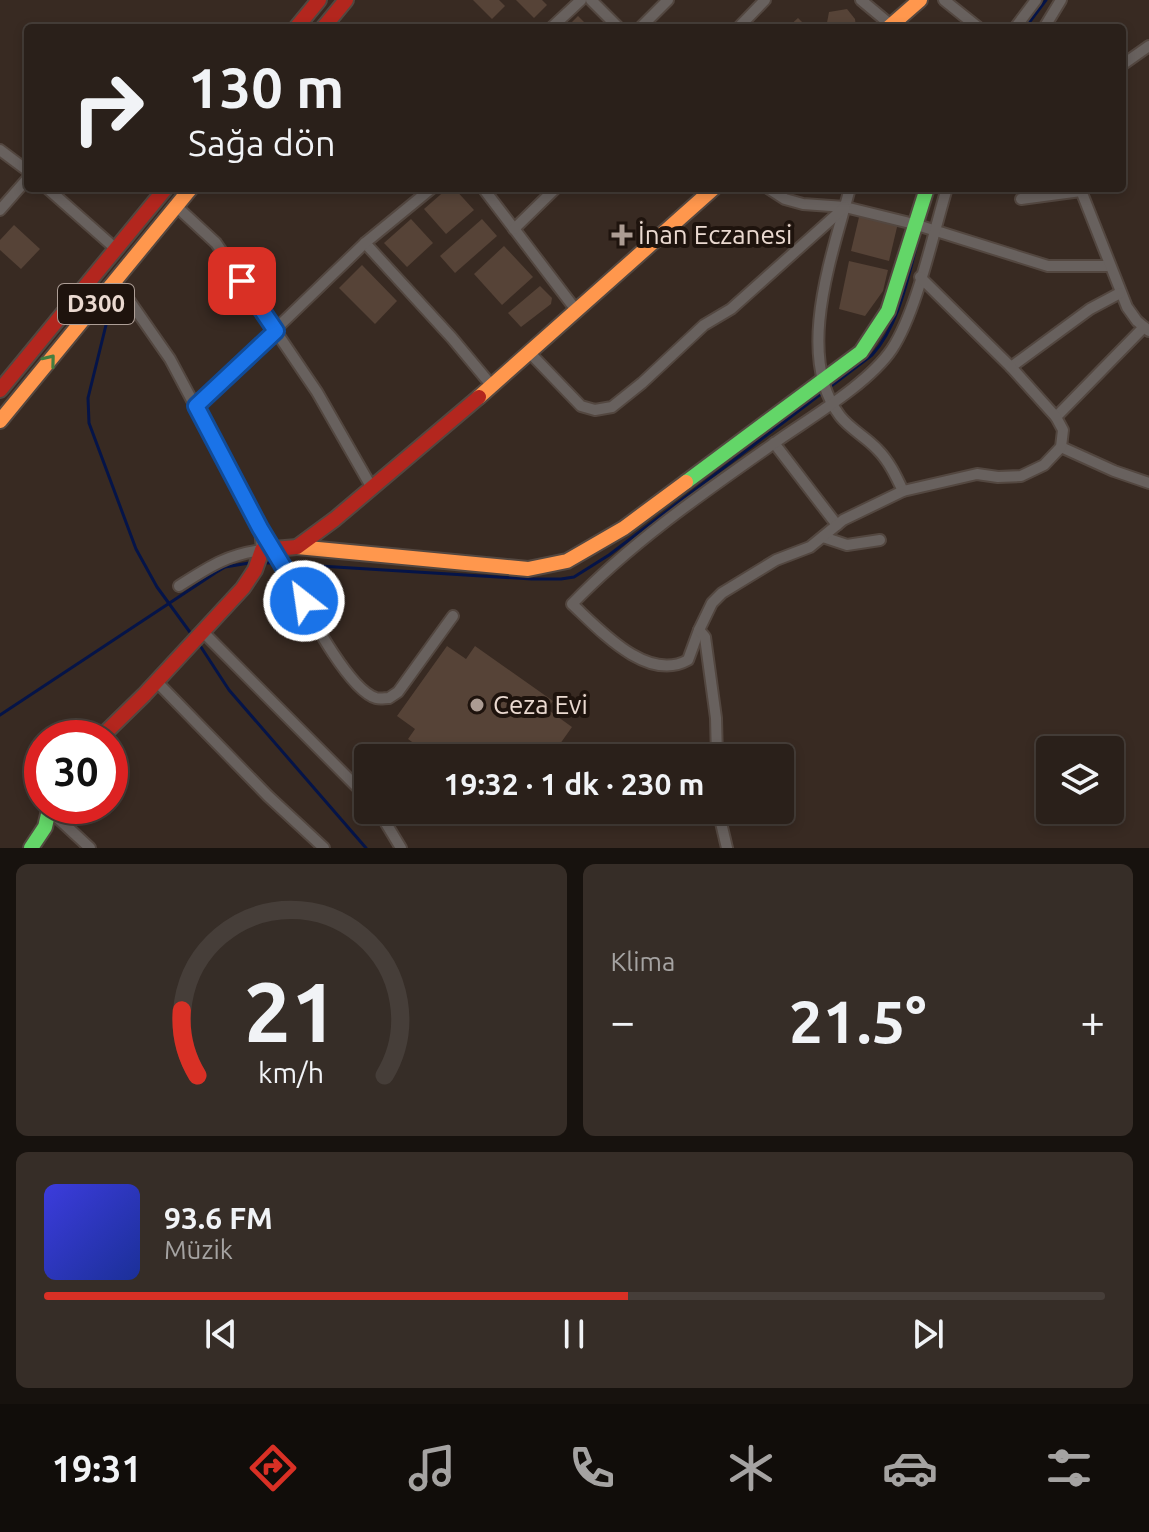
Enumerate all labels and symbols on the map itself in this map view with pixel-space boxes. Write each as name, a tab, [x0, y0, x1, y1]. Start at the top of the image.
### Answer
place label: İnan Eczanesi	[638, 220, 792, 249]
marker: İnan Eczanesi	[613, 226, 631, 244]
pin	[208, 247, 276, 315]
road number: D300	[58, 284, 134, 324]
one-way arrow	[40, 354, 54, 369]
position arrow	[262, 559, 346, 643]
place label: Ceza Evi	[493, 690, 588, 719]
marker: Ceza Evi	[468, 696, 486, 714]
speed limit sign: 30	[24, 720, 128, 824]

